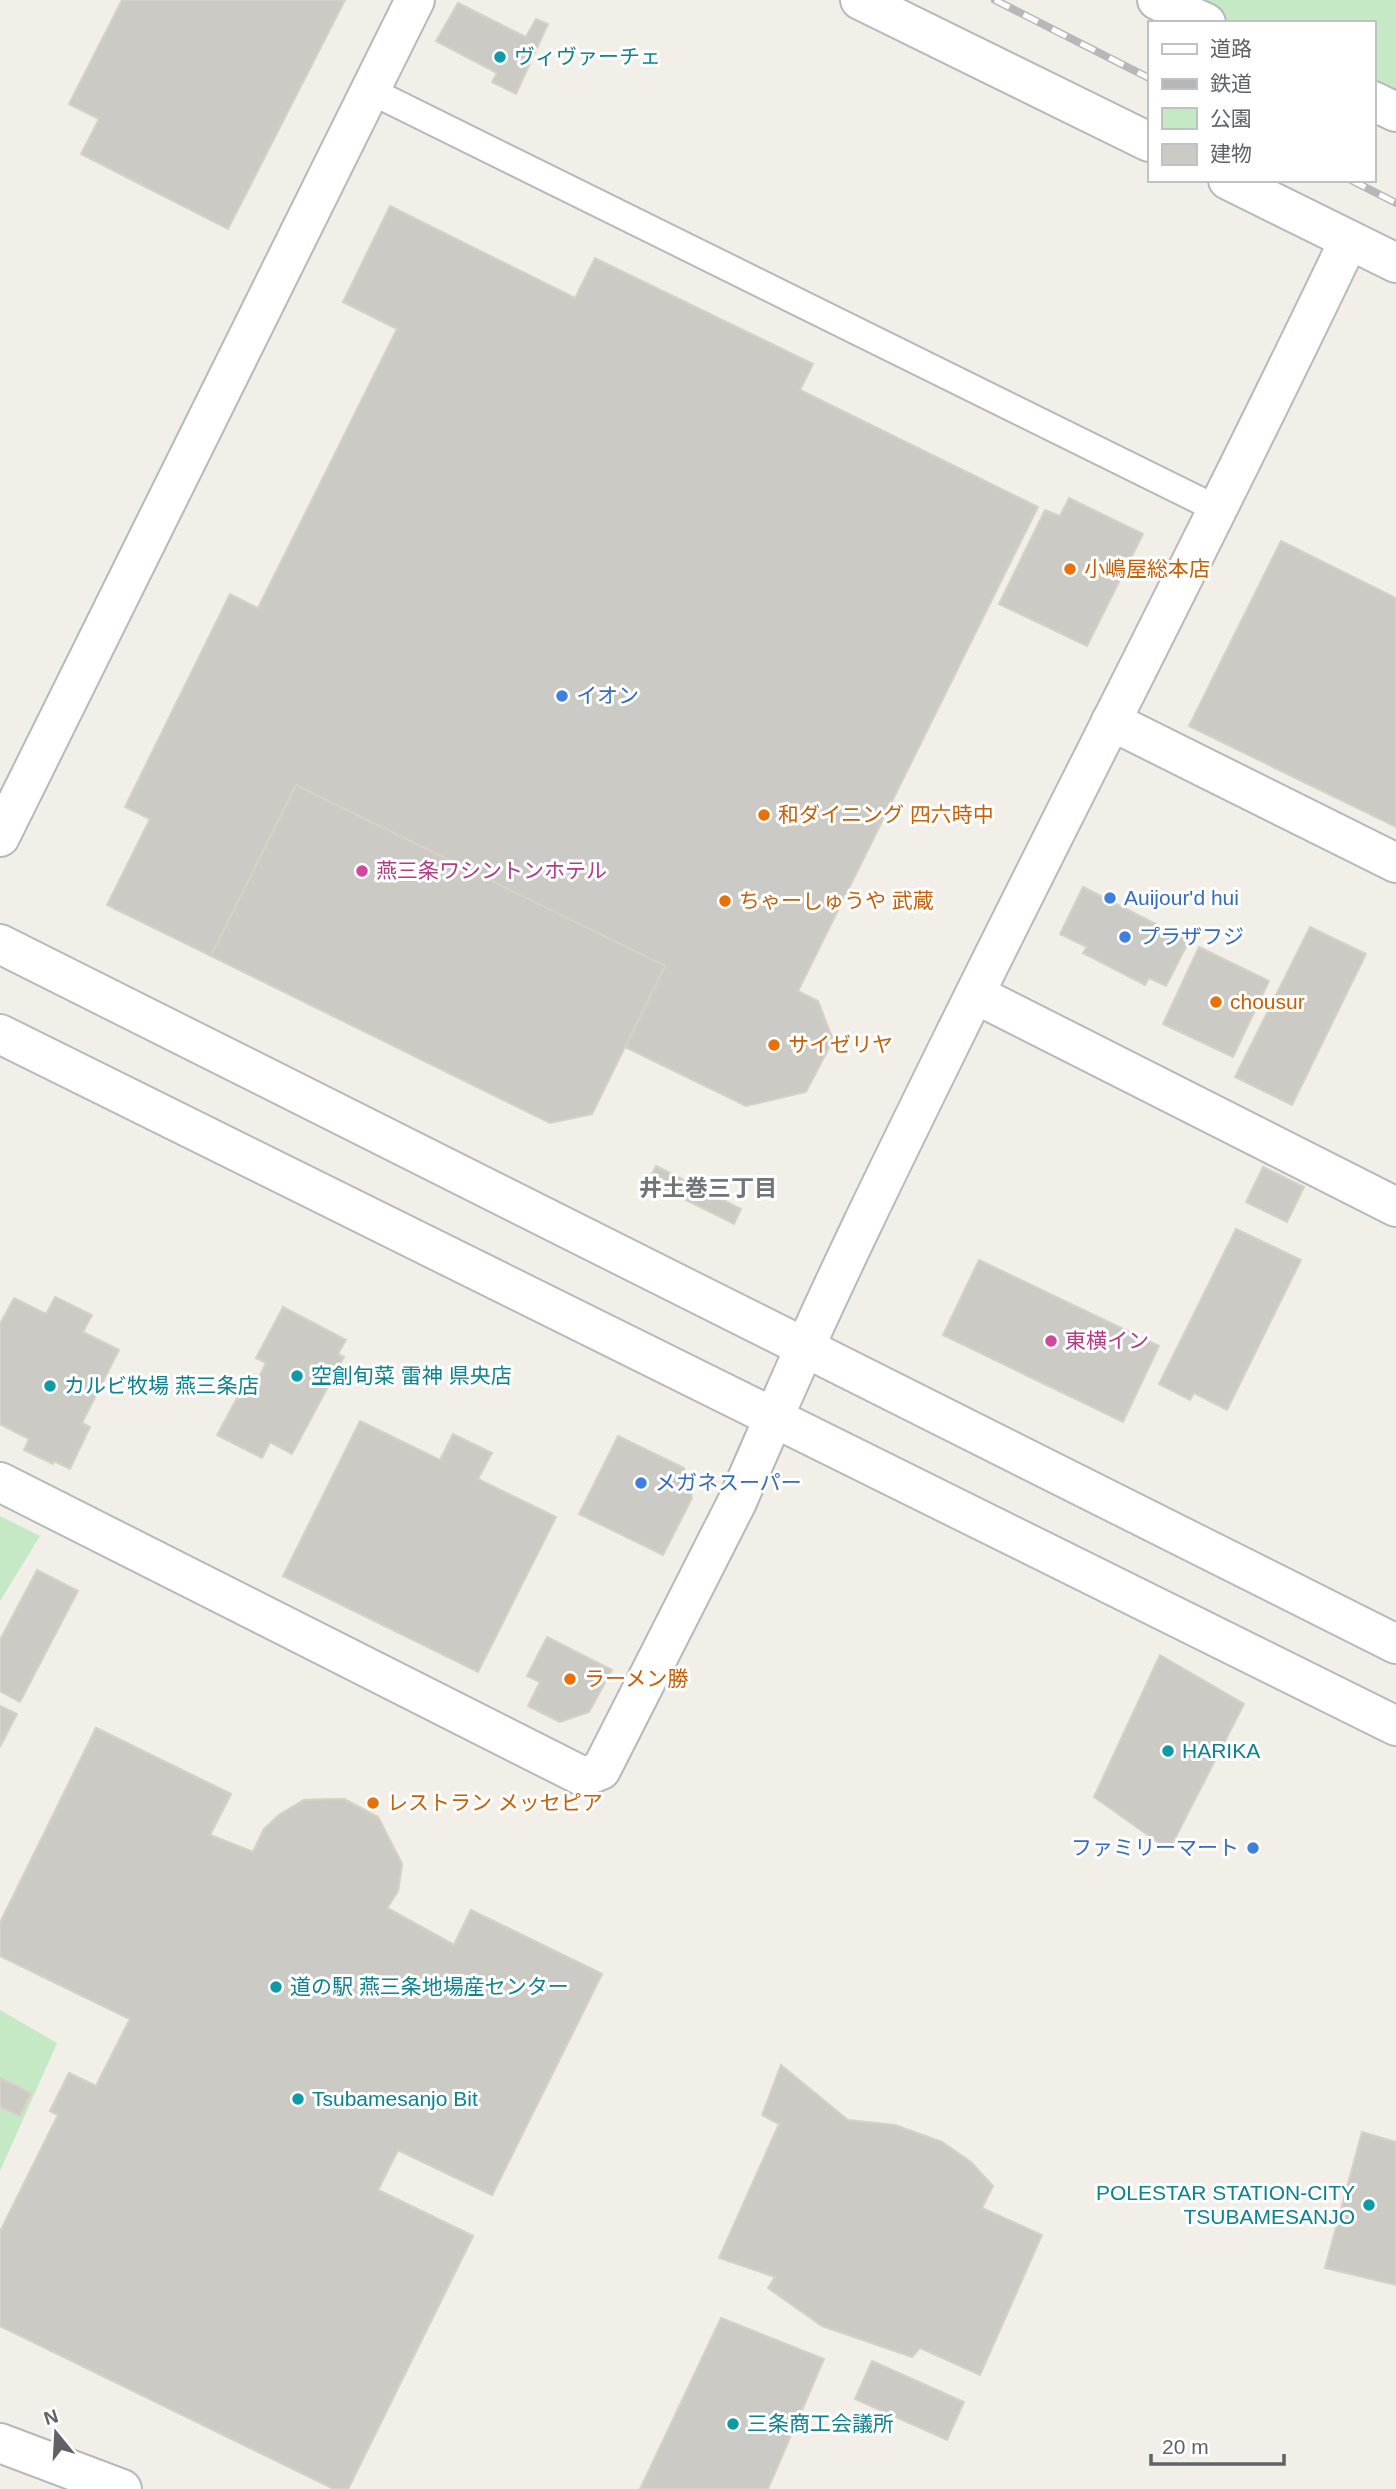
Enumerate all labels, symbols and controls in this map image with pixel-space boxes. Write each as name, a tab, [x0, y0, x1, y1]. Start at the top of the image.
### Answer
legend	[1148, 21, 1375, 182]
text: 道路	[1210, 37, 1252, 60]
place label: ヴィヴァーチェ	[514, 45, 661, 68]
marker: ヴィヴァーチェ	[492, 49, 508, 65]
text: 鉄道	[1210, 72, 1252, 95]
text: 公園	[1210, 107, 1252, 130]
text: 建物	[1210, 142, 1252, 165]
place label: 小嶋屋総本店	[1084, 557, 1210, 580]
marker: 小嶋屋総本店	[1062, 561, 1078, 577]
place label: イオン	[576, 684, 639, 707]
marker: イオン	[554, 688, 570, 704]
place label: 和ダイニング 四六時中	[778, 803, 994, 826]
marker: 和ダイニング 四六時中	[756, 807, 772, 823]
place label: 燕三条ワシントンホテル	[376, 859, 607, 882]
marker: 燕三条ワシントンホテル	[354, 863, 370, 879]
place label: Auijour'd hui	[1124, 886, 1239, 909]
place label: ちゃーしゅうや 武蔵	[739, 889, 934, 912]
marker: Auijour'd hui	[1102, 890, 1118, 906]
marker: ちゃーしゅうや 武蔵	[717, 893, 733, 909]
place label: プラザフジ	[1139, 925, 1244, 948]
marker: プラザフジ	[1117, 929, 1133, 945]
place label: chousur	[1230, 990, 1305, 1013]
marker: chousur	[1208, 994, 1224, 1010]
place label: サイゼリヤ	[788, 1033, 893, 1056]
marker: サイゼリヤ	[766, 1037, 782, 1053]
district label: 井土巻三丁目	[639, 1175, 777, 1201]
place label: 東横イン	[1065, 1329, 1149, 1352]
marker: 東横イン	[1043, 1333, 1059, 1349]
place label: 空創旬菜 雷神 県央店	[311, 1364, 512, 1387]
marker: 空創旬菜 雷神 県央店	[289, 1368, 305, 1384]
place label: カルビ牧場 燕三条店	[64, 1374, 259, 1397]
marker: カルビ牧場 燕三条店	[42, 1378, 58, 1394]
place label: メガネスーパー	[655, 1471, 802, 1494]
marker: メガネスーパー	[633, 1475, 649, 1491]
place label: ラーメン勝	[584, 1667, 688, 1690]
marker: ラーメン勝	[562, 1671, 578, 1687]
place label: HARIKA	[1182, 1739, 1260, 1762]
marker: HARIKA	[1160, 1743, 1176, 1759]
place label: レストラン メッセピア	[387, 1791, 603, 1814]
marker: レストラン メッセピア	[365, 1795, 381, 1811]
place label: ファミリーマート	[1071, 1836, 1239, 1859]
marker: ファミリーマート	[1245, 1840, 1261, 1856]
place label: 道の駅 燕三条地場産センター	[290, 1975, 569, 1998]
marker: 道の駅 燕三条地場産センター	[268, 1979, 284, 1995]
place label: Tsubamesanjo Bit	[312, 2087, 478, 2110]
marker: Tsubamesanjo Bit	[290, 2091, 306, 2107]
place label: POLESTAR STATION-CITY TSUBAMESANJO	[1096, 2181, 1355, 2228]
marker: POLESTAR STATION-CITY TSUBAMESANJO	[1361, 2197, 1377, 2213]
north arrow	[21, 2398, 91, 2468]
text: N	[41, 2405, 61, 2429]
place label: 三条商工会議所	[747, 2412, 894, 2435]
marker: 三条商工会議所	[725, 2416, 741, 2432]
scale bar	[1151, 2422, 1284, 2466]
text: 20 m	[1162, 2435, 1209, 2458]

